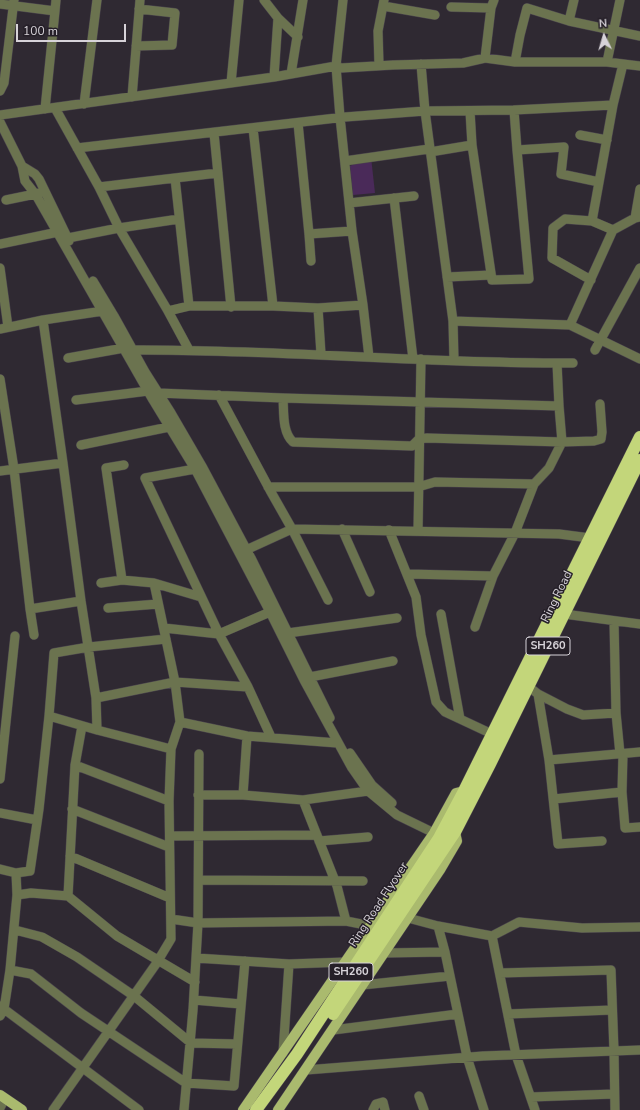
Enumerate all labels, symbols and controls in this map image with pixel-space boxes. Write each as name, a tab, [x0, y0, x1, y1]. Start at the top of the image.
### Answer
scale bar	[18, 16, 128, 42]
north arrow	[584, 16, 624, 56]
text: N	[598, 16, 608, 31]
text: 100 m	[23, 23, 58, 39]
street label: Ring Road	[538, 569, 576, 625]
road number: SH260	[526, 637, 570, 655]
street label: Ring Road Flyover	[346, 860, 412, 950]
road number: SH260	[329, 963, 373, 981]

